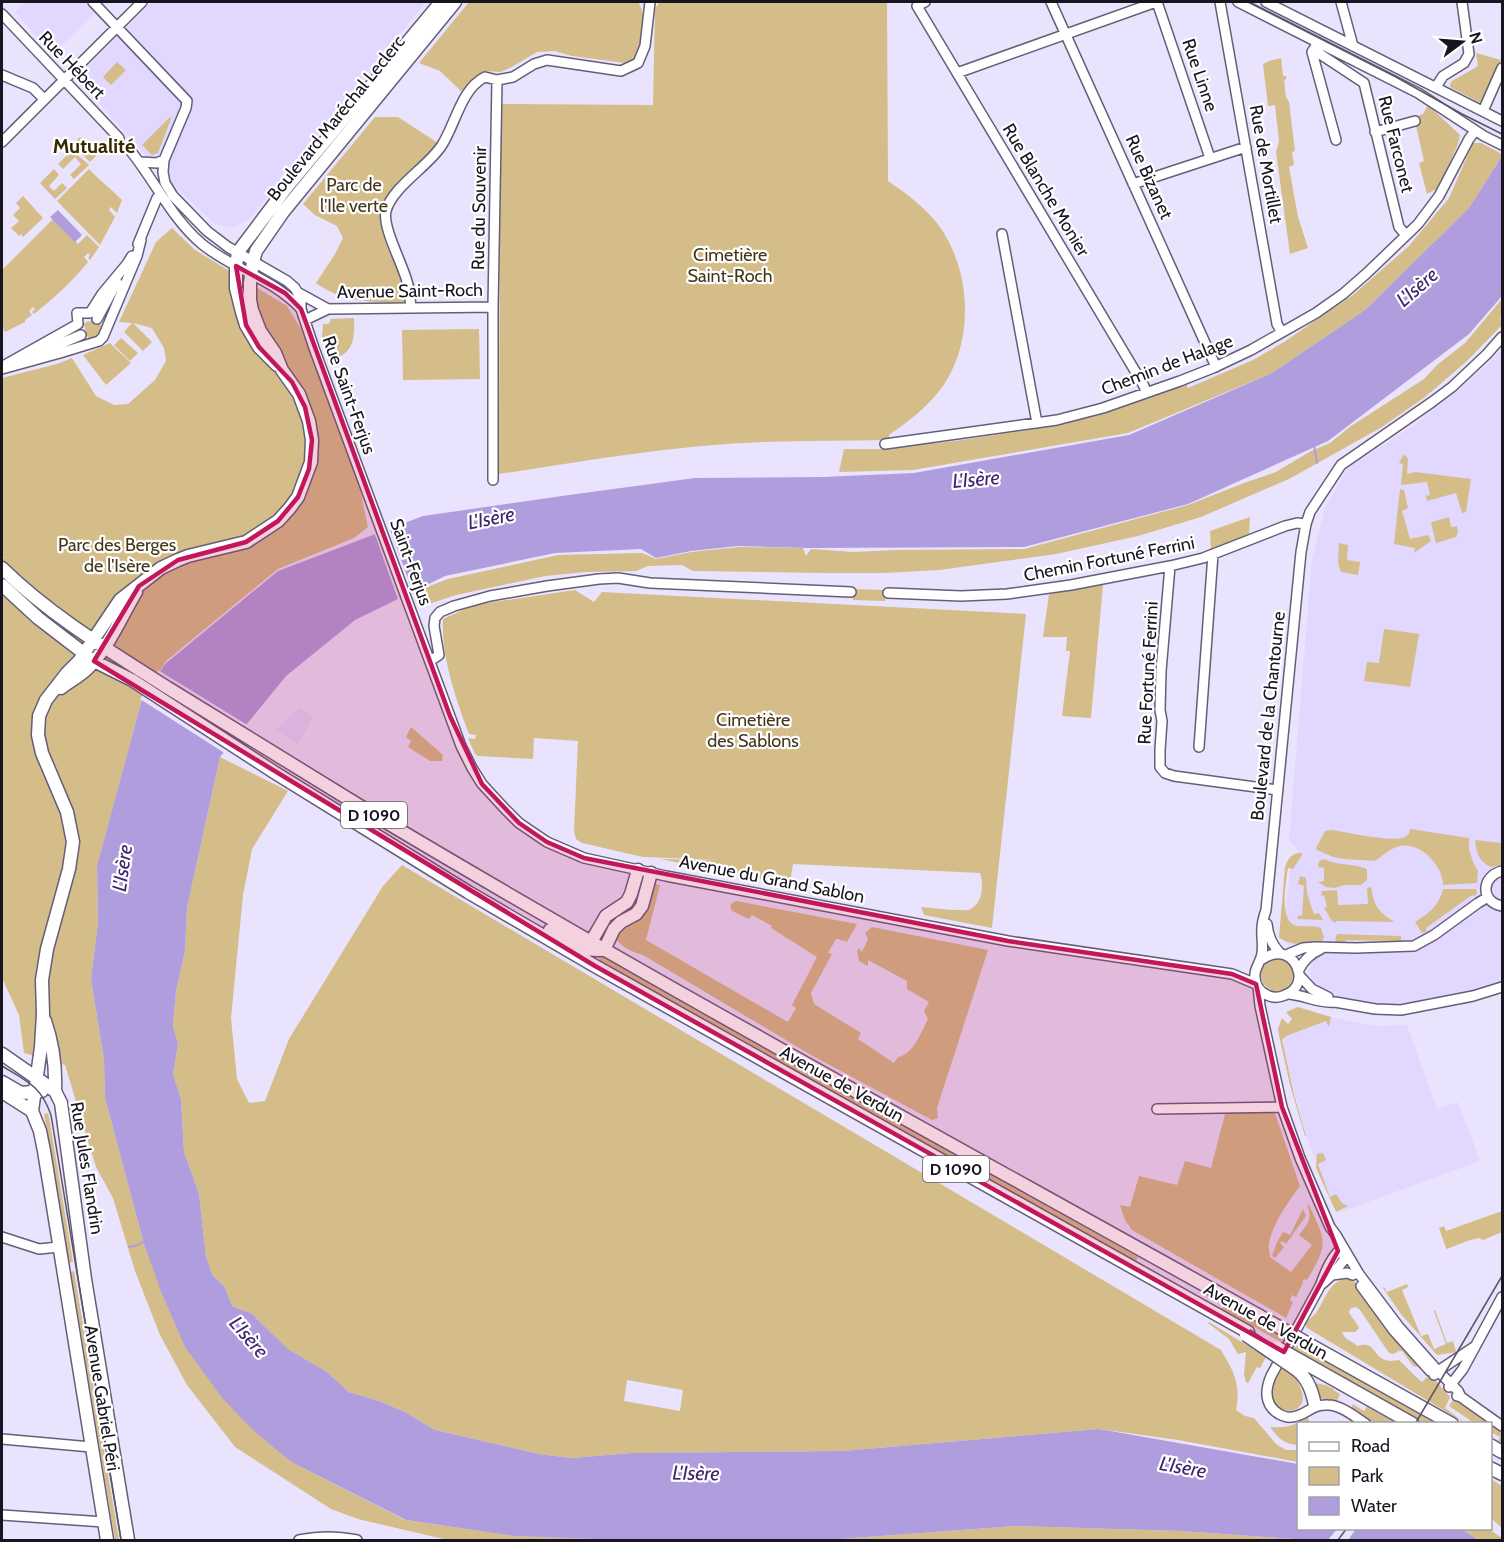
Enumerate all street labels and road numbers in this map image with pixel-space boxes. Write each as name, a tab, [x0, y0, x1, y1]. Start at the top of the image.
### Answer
street label: Rue Hébert	[34, 26, 110, 104]
street label: Boulevard Maréchal Leclerc	[263, 31, 409, 205]
street label: Rue Linne	[1177, 36, 1223, 114]
street label: Rue Farconet	[1373, 93, 1419, 195]
street label: Rue de Mortillet	[1245, 103, 1287, 225]
street label: Rue Blanche Monier	[998, 120, 1095, 261]
street label: Rue Bizanet	[1121, 131, 1177, 223]
street label: Rue du Souvenir	[467, 145, 491, 270]
street label: Avenue Saint-Roch	[337, 279, 483, 303]
street label: Chemin de Halage	[1098, 330, 1236, 400]
street label: Rue Saint-Ferjus	[317, 333, 381, 457]
street label: Saint-Ferjus	[385, 516, 437, 608]
street label: Chemin Fortuné Ferrini	[1022, 532, 1196, 586]
street label: Rue Fortuné Ferrini	[1133, 601, 1163, 745]
street label: Boulevard de la Chantourne	[1246, 610, 1290, 822]
road number: D 1090	[341, 802, 407, 828]
street label: Avenue du Grand Sablon	[678, 850, 866, 908]
street label: Avenue de Verdun	[776, 1041, 908, 1127]
street label: Rue Jules Flandrin	[66, 1100, 108, 1236]
road number: D 1090	[923, 1156, 989, 1182]
street label: Avenue de Verdun	[1200, 1278, 1332, 1364]
street label: Avenue Gabriel Péri	[80, 1323, 124, 1473]

